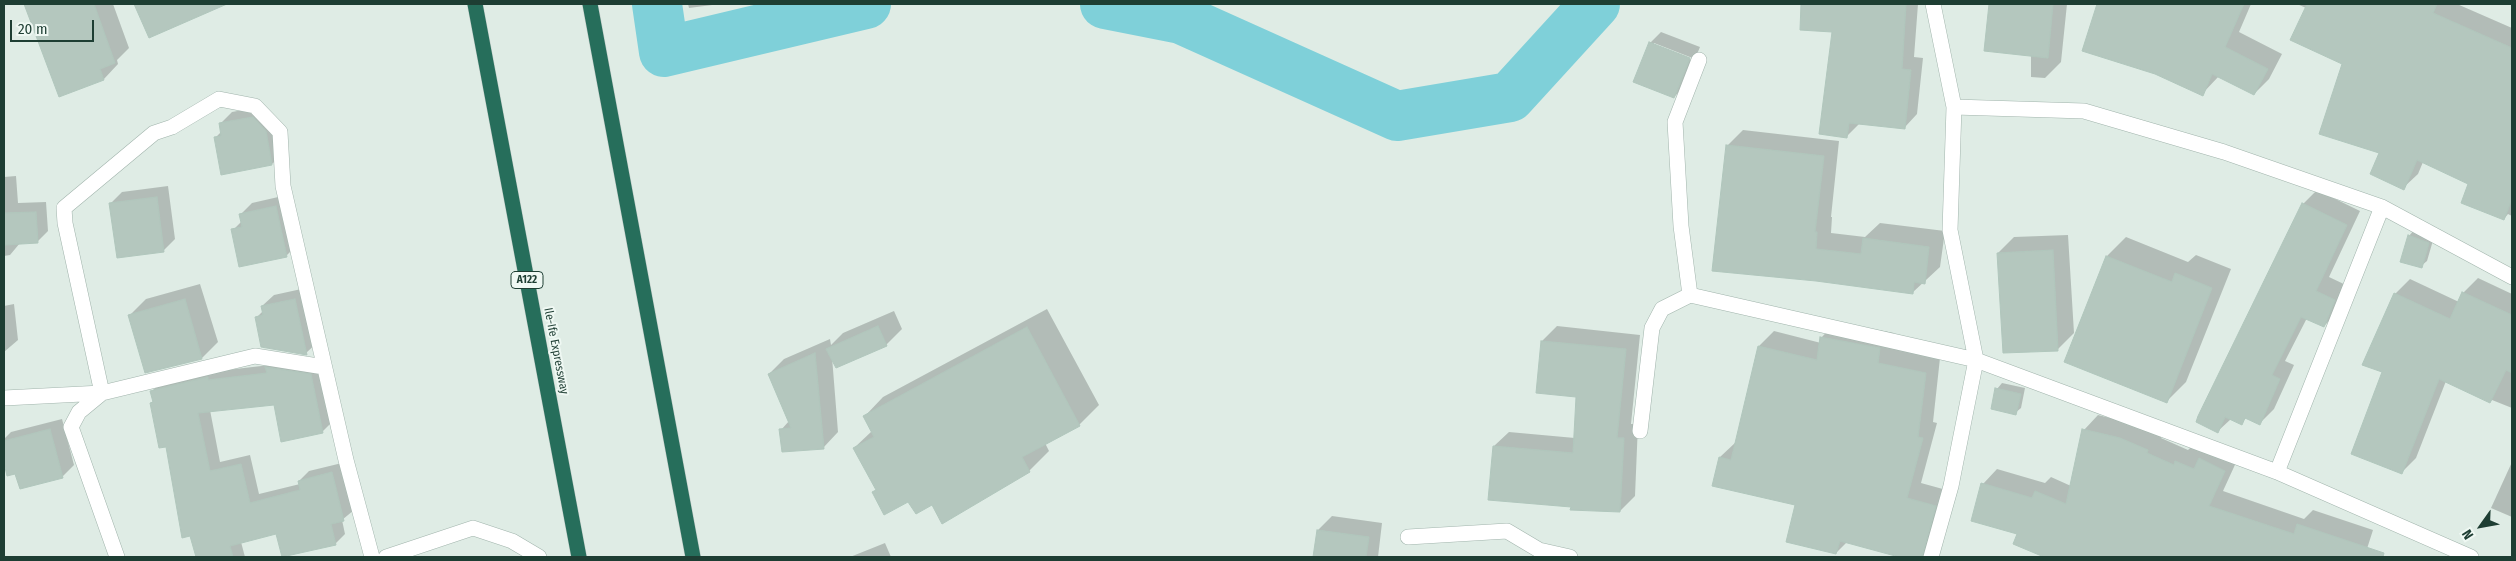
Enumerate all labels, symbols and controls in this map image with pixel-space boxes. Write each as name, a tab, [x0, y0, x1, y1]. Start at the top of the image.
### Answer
scale bar	[12, 10, 96, 42]
text: 20 m	[18, 20, 48, 38]
road number: A122	[511, 272, 543, 288]
street label: Ile-Ife Expressway	[541, 306, 571, 396]
north arrow	[2456, 501, 2506, 551]
text: N	[2458, 526, 2477, 542]

